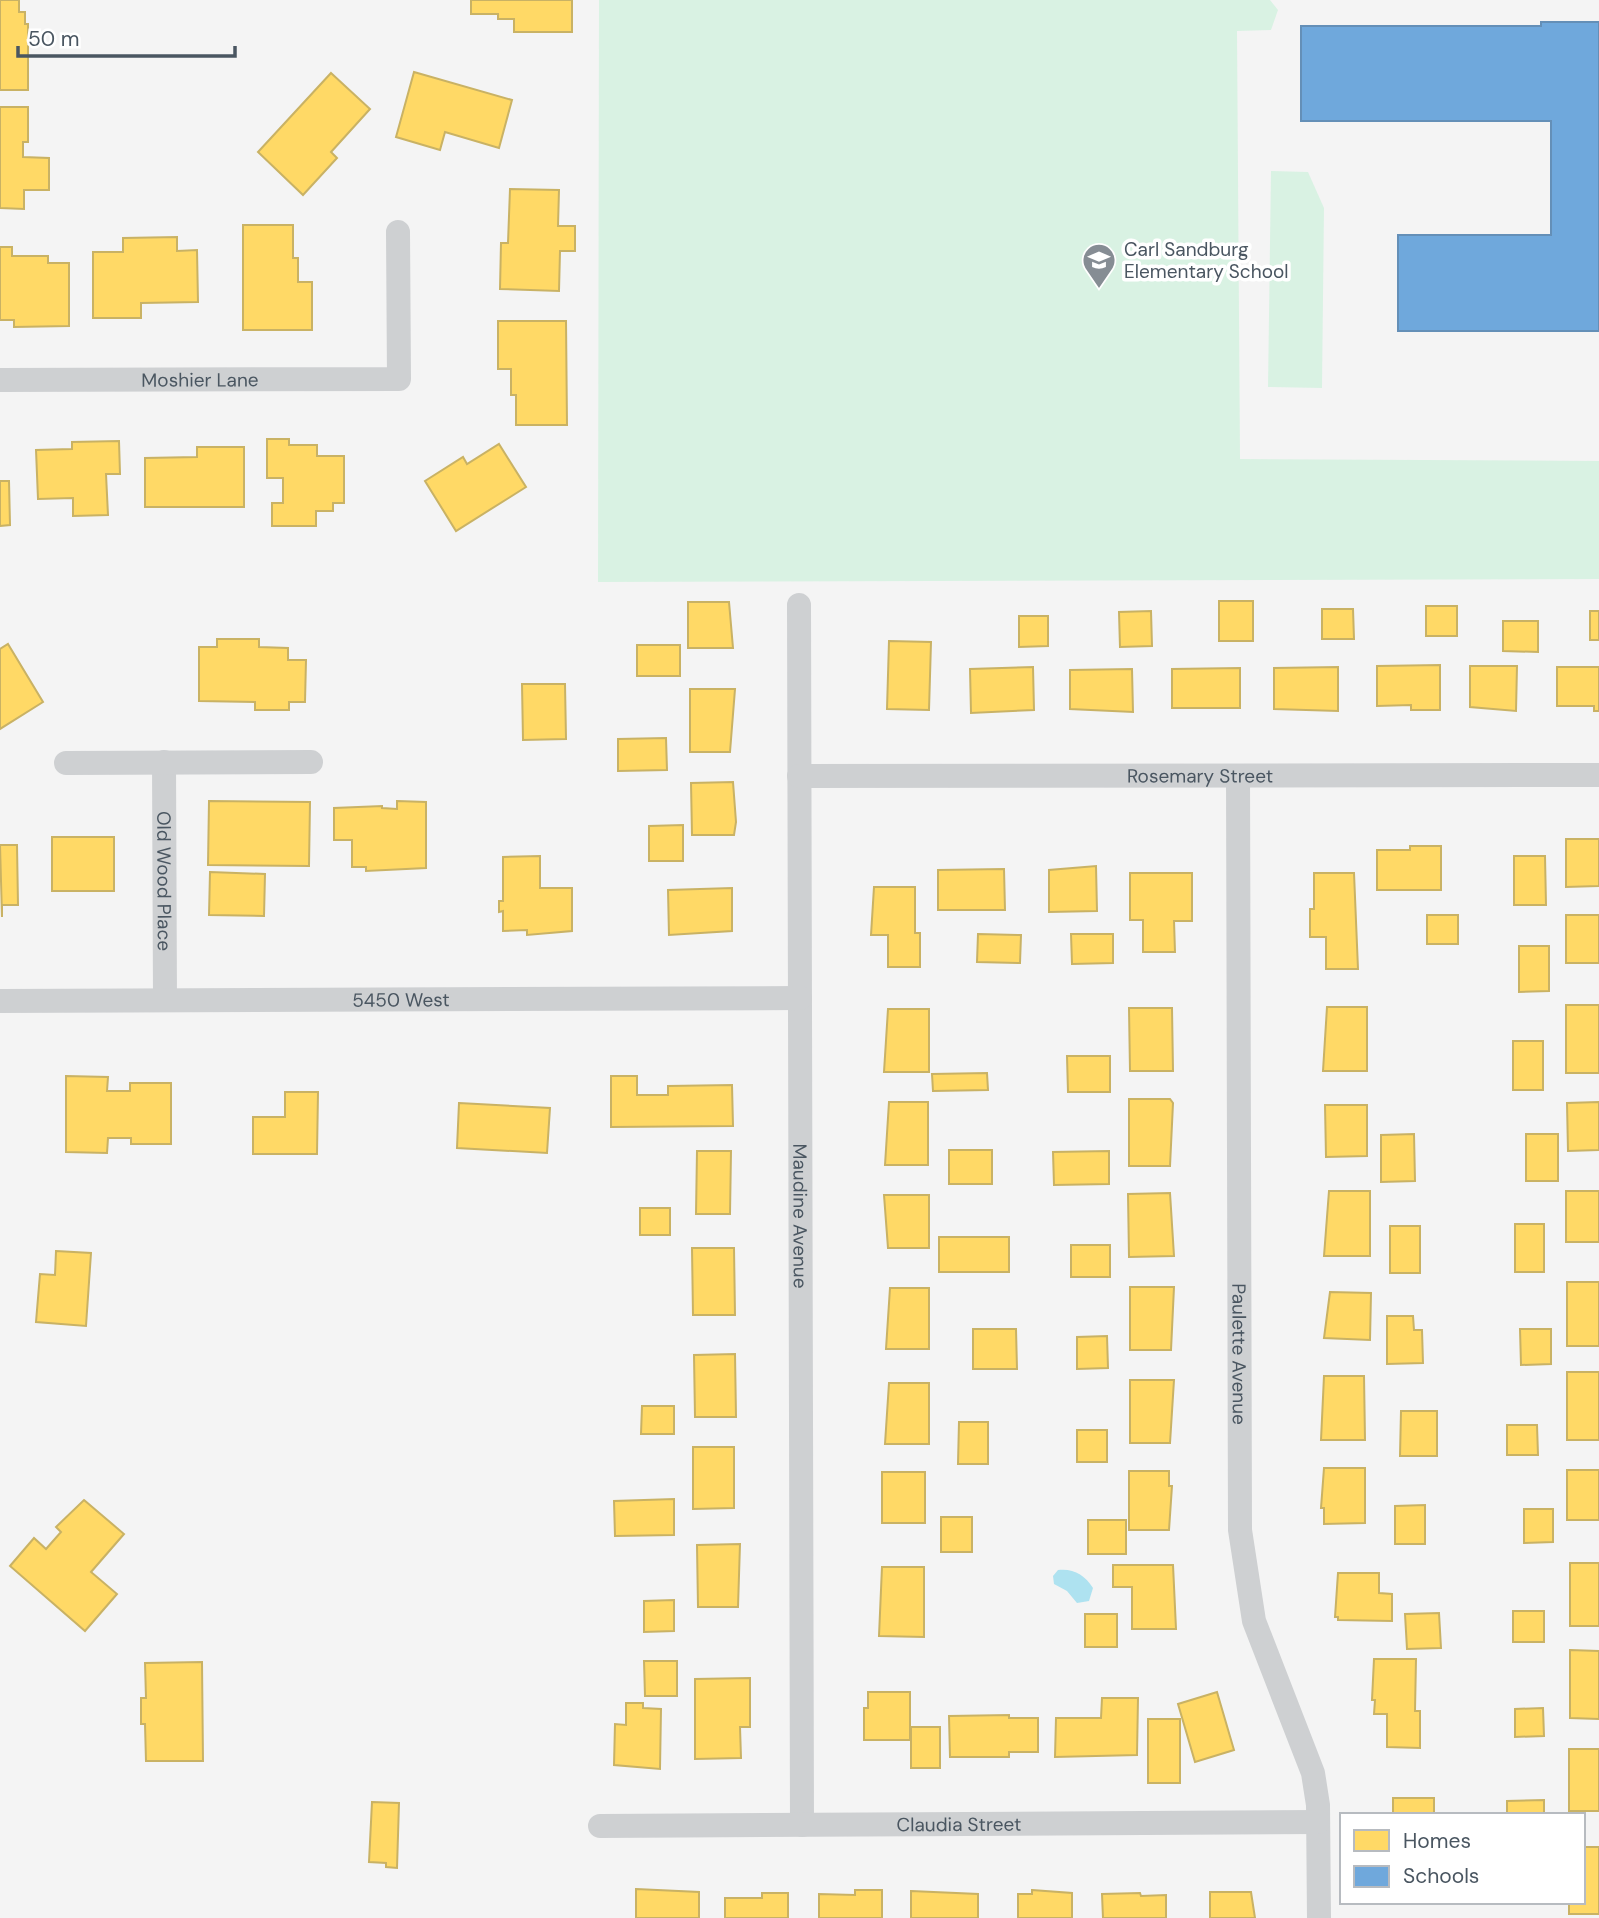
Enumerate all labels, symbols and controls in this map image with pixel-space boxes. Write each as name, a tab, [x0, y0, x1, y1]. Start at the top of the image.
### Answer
scale bar	[18, 14, 234, 58]
text: 50 m	[28, 25, 79, 53]
place label: Carl Sandburg Elementary School	[1124, 237, 1288, 284]
school or university icon: Carl Sandburg Elementary School	[1080, 241, 1118, 290]
street label: Moshier Lane	[141, 367, 259, 392]
street label: Rosemary Street	[1127, 763, 1273, 788]
street label: Old Wood Place	[152, 811, 177, 951]
street label: 5450 West	[352, 987, 450, 1012]
street label: Maudine Avenue	[788, 1143, 813, 1289]
street label: Paulette Avenue	[1227, 1283, 1252, 1425]
street label: Claudia Street	[896, 1811, 1022, 1837]
legend	[1340, 1813, 1585, 1904]
text: Homes	[1403, 1827, 1471, 1855]
text: Schools	[1403, 1862, 1479, 1890]

